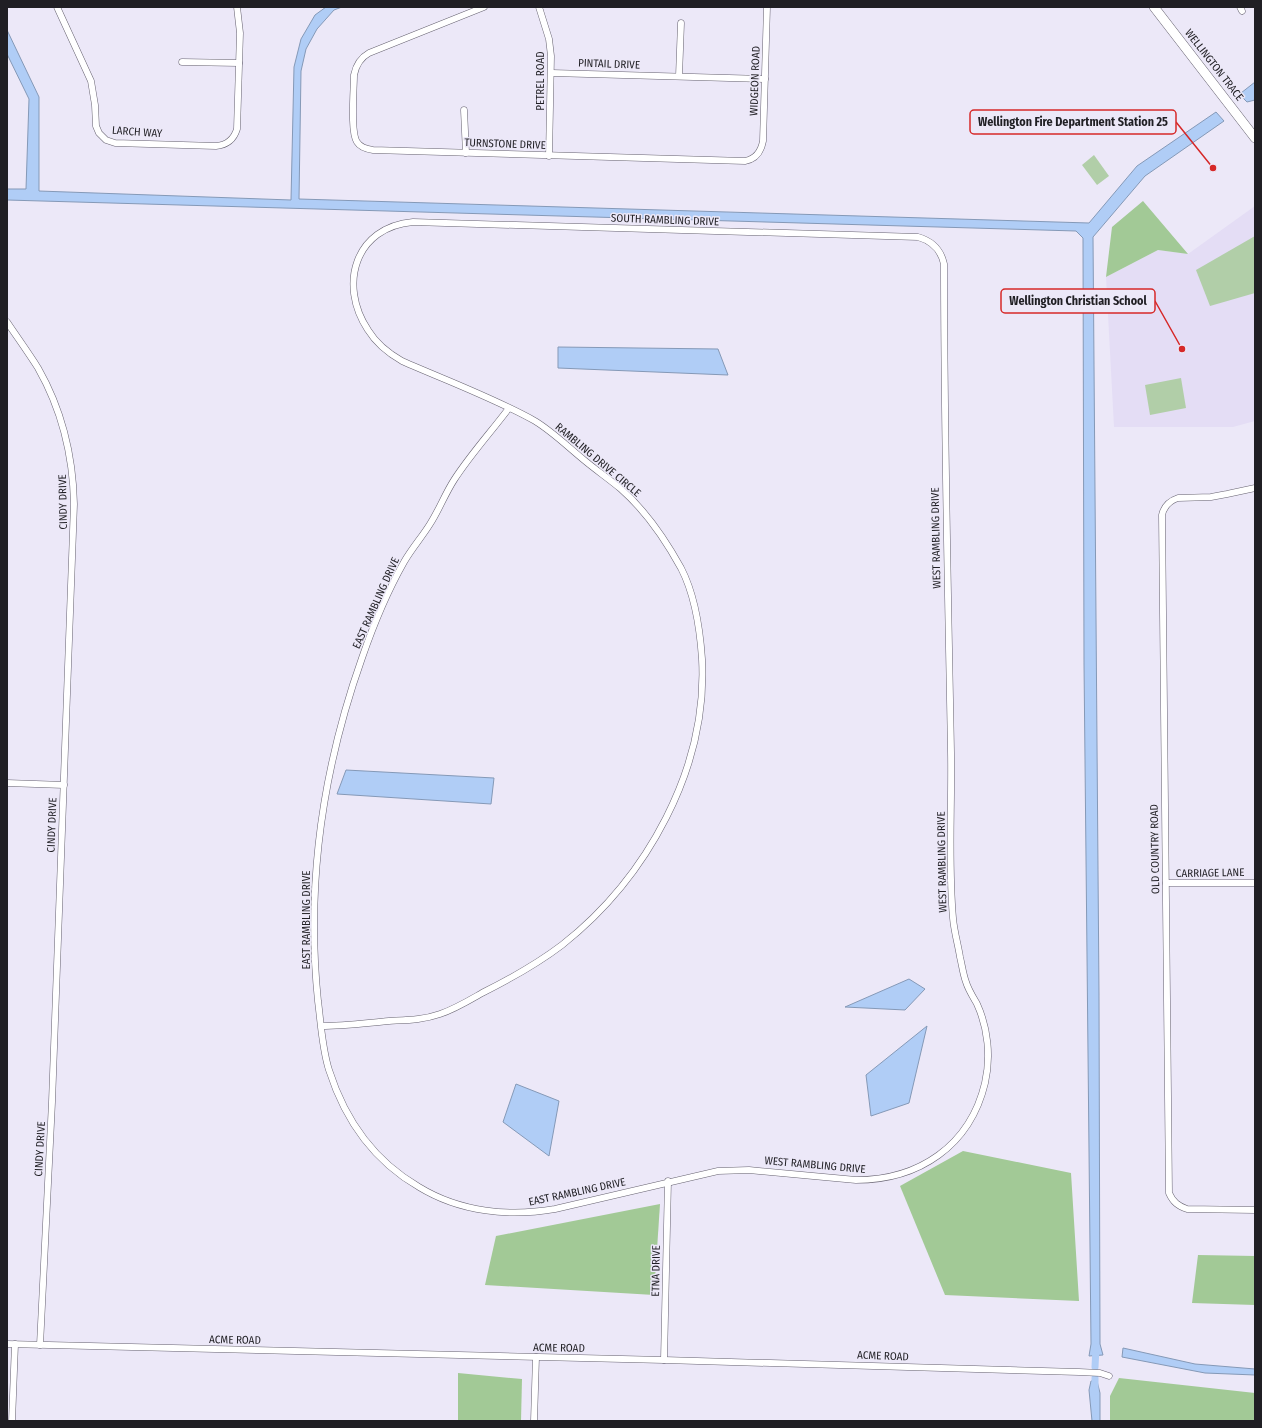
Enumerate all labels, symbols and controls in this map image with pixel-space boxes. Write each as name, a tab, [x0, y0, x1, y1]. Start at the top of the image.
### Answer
street label: WELLINGTON TRACE	[1182, 27, 1246, 103]
street label: WIDGEON ROAD	[747, 46, 763, 116]
street label: PETREL ROAD	[534, 51, 547, 111]
street label: PINTAIL DRIVE	[578, 56, 640, 72]
callout: Wellington Fire Department Station 25	[970, 110, 1176, 134]
text: Wellington Fire Department Station 25	[978, 115, 1168, 129]
street label: LARCH WAY	[111, 124, 163, 140]
street label: TURNSTONE DRIVE	[464, 136, 546, 152]
street label: SOUTH RAMBLING DRIVE	[611, 212, 719, 228]
callout: Wellington Christian School	[1001, 289, 1155, 313]
text: Wellington Christian School	[1009, 294, 1147, 308]
street label: RAMBLING DRIVE CIRCLE	[553, 420, 643, 500]
street label: CINDY DRIVE	[56, 474, 70, 530]
street label: WEST RAMBLING DRIVE	[929, 487, 943, 589]
street label: EAST RAMBLING DRIVE	[350, 555, 402, 651]
street label: CINDY DRIVE	[45, 797, 59, 853]
street label: OLD COUNTRY ROAD	[1148, 804, 1162, 894]
street label: WEST RAMBLING DRIVE	[935, 811, 949, 913]
street label: CARRIAGE LANE	[1176, 866, 1244, 880]
street label: EAST RAMBLING DRIVE	[300, 871, 313, 969]
street label: CINDY DRIVE	[32, 1121, 48, 1177]
street label: WEST RAMBLING DRIVE	[764, 1154, 866, 1176]
street label: EAST RAMBLING DRIVE	[527, 1175, 627, 1209]
street label: ETNA DRIVE	[649, 1245, 663, 1297]
street label: ACME ROAD	[209, 1333, 261, 1347]
street label: ACME ROAD	[533, 1341, 585, 1355]
street label: ACME ROAD	[857, 1349, 909, 1363]

